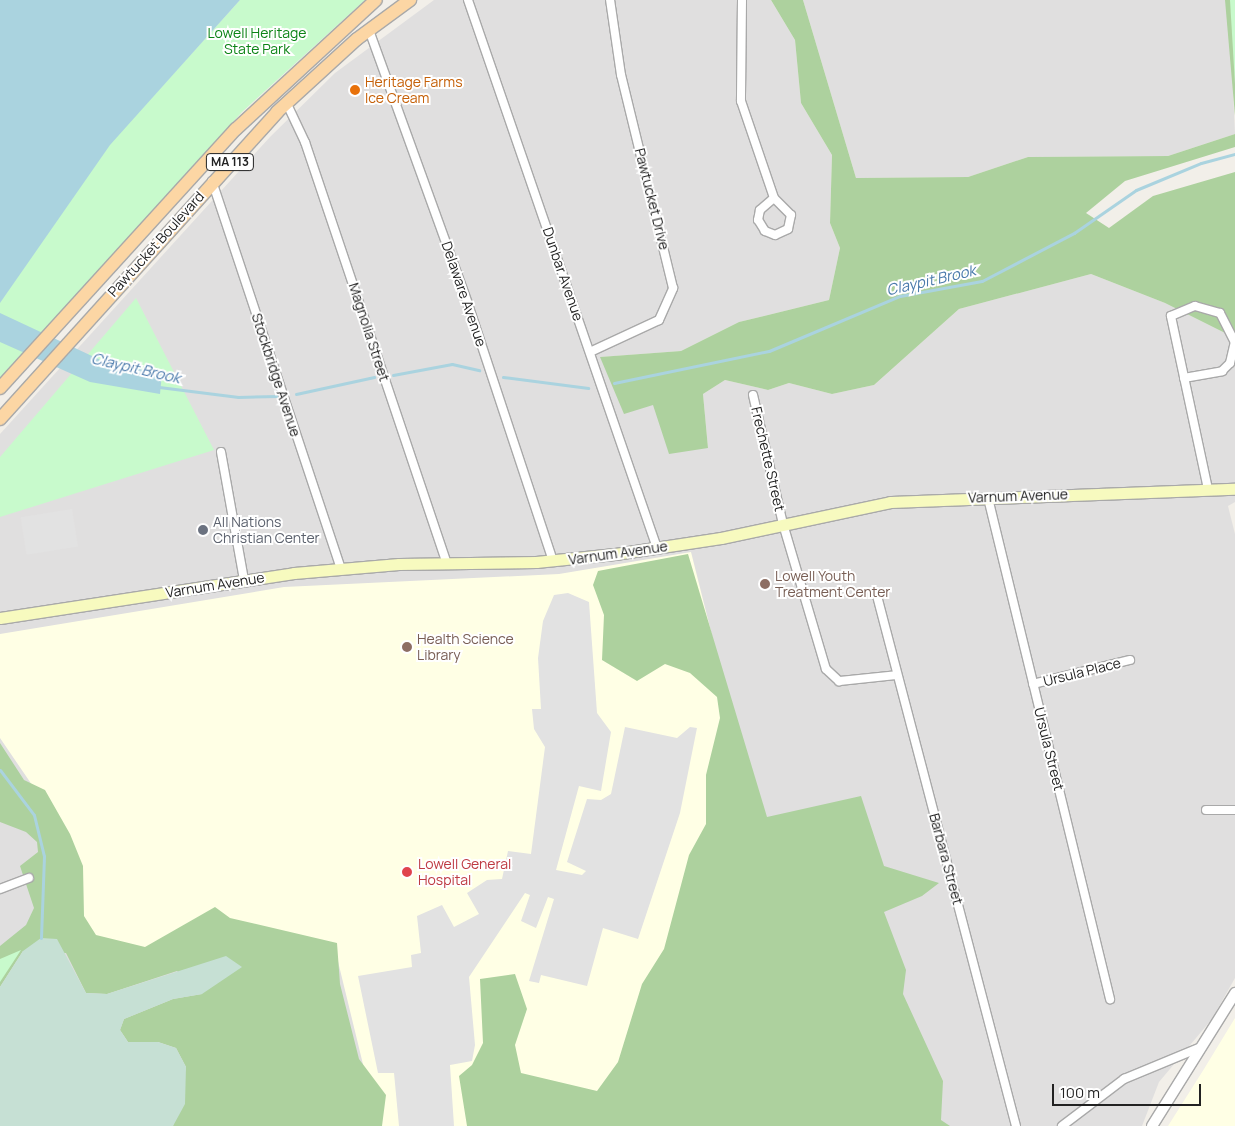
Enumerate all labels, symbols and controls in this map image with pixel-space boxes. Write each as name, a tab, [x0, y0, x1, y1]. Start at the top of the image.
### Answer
park label: Lowell Heritage State Park	[207, 25, 307, 58]
place label: Heritage Farms Ice Cream	[365, 74, 463, 106]
marker: Heritage Farms Ice Cream	[349, 84, 361, 96]
street label: Pawtucket Drive	[631, 146, 673, 252]
road number: MA 113	[205, 152, 255, 172]
street label: Pawtucket Boulevard	[104, 188, 208, 300]
street label: Dunbar Avenue	[539, 225, 587, 323]
street label: Delaware Avenue	[438, 239, 490, 349]
water label: Claypit Brook	[885, 261, 977, 299]
street label: Magnolia Street	[345, 281, 393, 383]
street label: Stockbridge Avenue	[248, 311, 304, 439]
water label: Claypit Brook	[90, 349, 182, 387]
street label: Frechette Street	[748, 405, 788, 513]
street label: Varnum Avenue	[968, 486, 1068, 506]
place label: All Nations Christian Center	[213, 514, 320, 546]
marker: All Nations Christian Center	[197, 524, 209, 536]
street label: Varnum Avenue	[567, 538, 669, 568]
place label: Lowell Youth Treatment Center	[775, 568, 890, 600]
street label: Varnum Avenue	[164, 569, 266, 601]
marker: Lowell Youth Treatment Center	[759, 578, 771, 590]
place label: Health Science Library	[417, 631, 514, 664]
marker: Health Science Library	[401, 641, 413, 653]
street label: Ursula Place	[1041, 654, 1123, 690]
street label: Ursula Street	[1031, 706, 1067, 792]
street label: Barbara Street	[926, 811, 966, 907]
place label: Lowell General Hospital	[418, 856, 511, 889]
marker: Lowell General Hospital	[400, 865, 414, 879]
scale bar	[1055, 1074, 1204, 1106]
text: 100 m	[1060, 1082, 1100, 1103]

